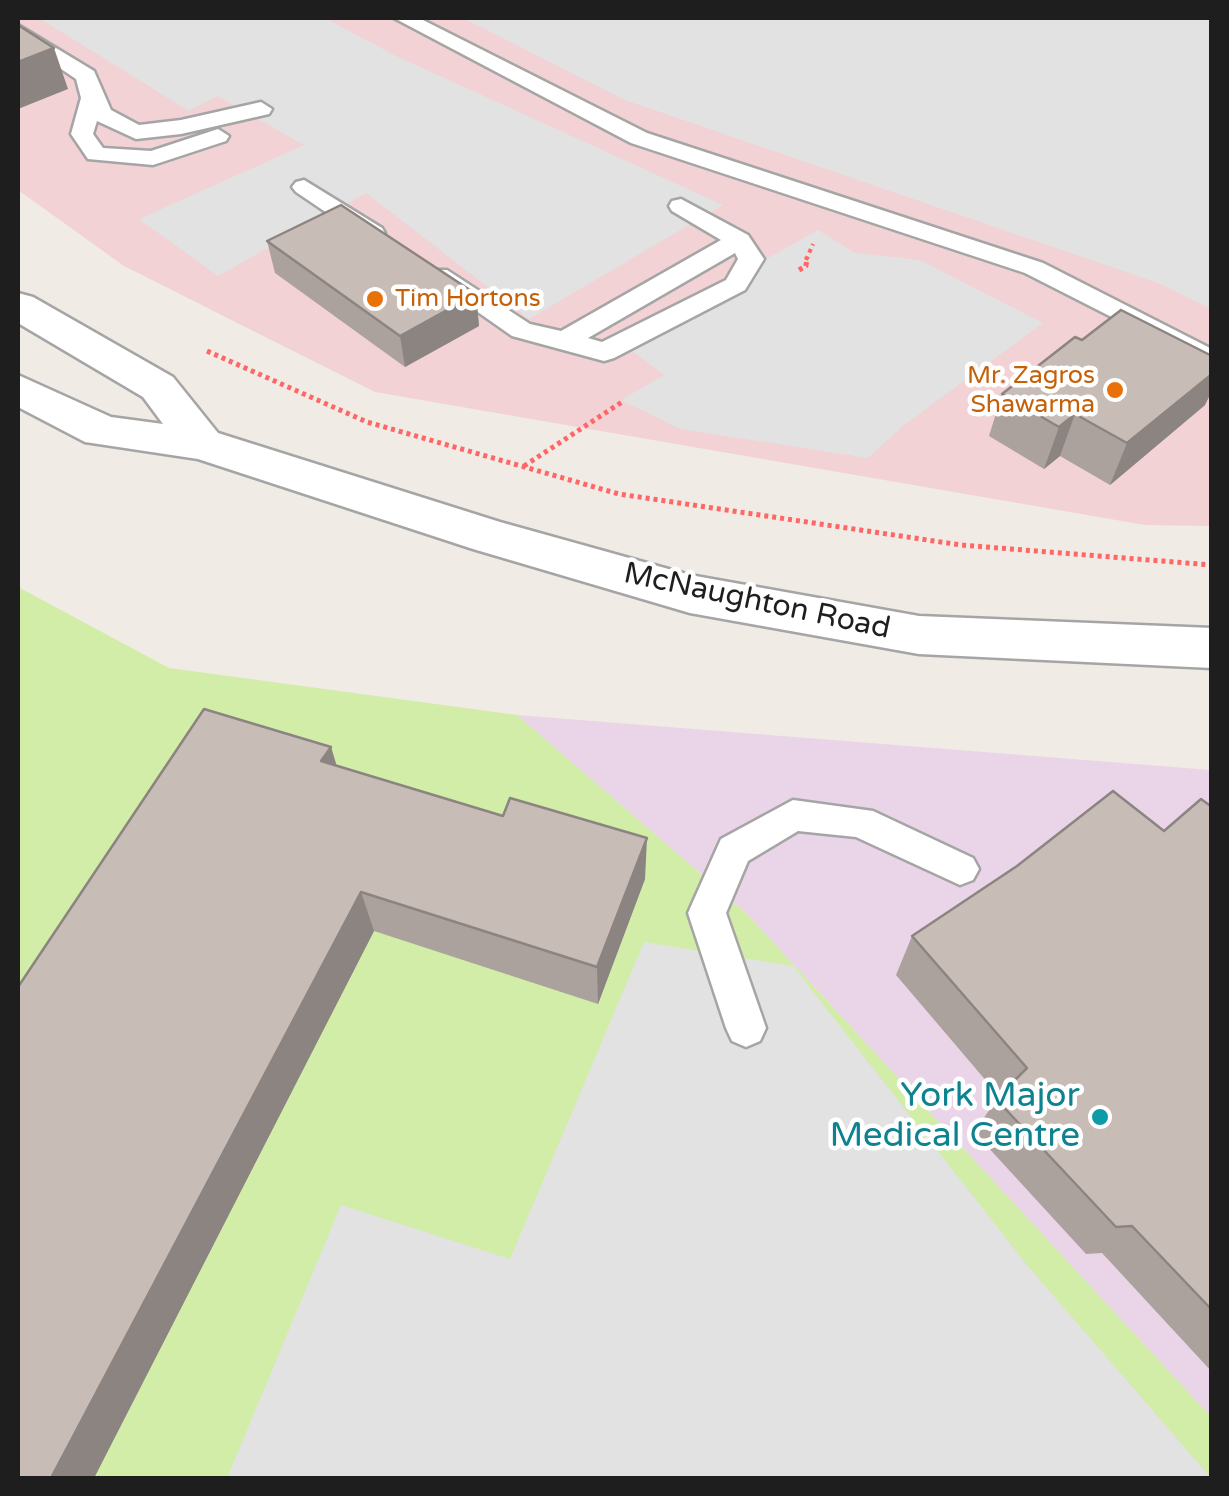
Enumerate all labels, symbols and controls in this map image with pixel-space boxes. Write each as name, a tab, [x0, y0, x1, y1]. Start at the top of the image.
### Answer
place label: Tim Hortons	[395, 284, 541, 314]
marker: Tim Hortons	[364, 288, 386, 310]
place label: Mr. Zagros Shawarma	[967, 361, 1095, 420]
marker: Mr. Zagros Shawarma	[1104, 379, 1126, 401]
street label: McNaughton Road	[621, 556, 893, 648]
place label: York Major Medical Centre	[829, 1076, 1080, 1158]
marker: York Major Medical Centre	[1089, 1106, 1111, 1128]

